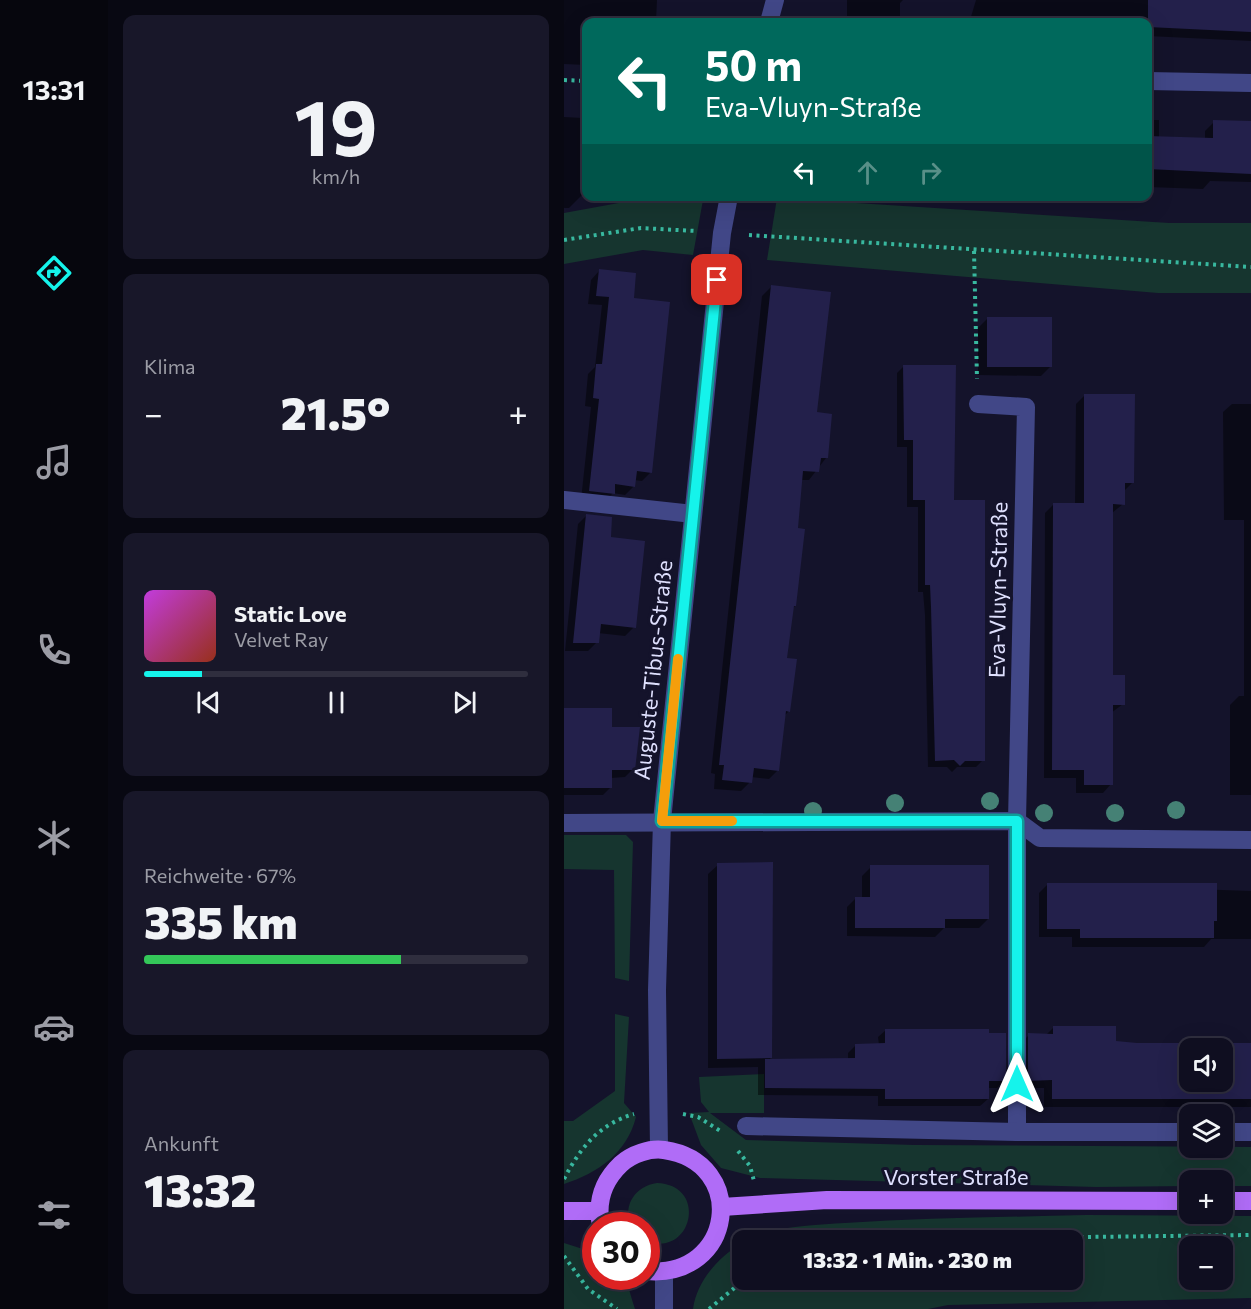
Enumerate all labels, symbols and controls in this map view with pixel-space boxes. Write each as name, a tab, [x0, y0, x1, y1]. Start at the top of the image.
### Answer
text: 50 m	[705, 38, 802, 90]
icon: left	[606, 42, 684, 120]
text: 13:31	[22, 73, 86, 106]
text: 19	[294, 77, 378, 172]
text: Eva-Vluyn-Straße	[705, 90, 922, 123]
icon: left	[788, 156, 821, 189]
icon: ahead	[851, 156, 884, 189]
icon: right	[914, 156, 947, 189]
text: km/h	[312, 164, 360, 188]
icon: directions	[33, 252, 75, 294]
pin	[691, 254, 742, 305]
icon: arrive	[700, 263, 733, 296]
text: Klima	[144, 354, 196, 378]
text: 21.5°	[281, 384, 391, 439]
text: −	[144, 392, 163, 433]
text: +	[509, 392, 528, 433]
icon: music	[33, 441, 75, 483]
street label: Eva-Vluyn-Straße	[982, 502, 1013, 678]
street label: Auguste-Tibus-Straße	[628, 559, 677, 781]
text: Static Love	[234, 600, 347, 627]
text: Velvet Ray	[234, 627, 328, 651]
icon: phone	[33, 629, 75, 671]
icon: previous	[192, 686, 225, 719]
icon: pause	[320, 686, 353, 719]
icon: next	[448, 686, 481, 719]
icon: climate	[33, 817, 75, 859]
text: Reichweite · 67%	[144, 863, 296, 887]
text: 335 km	[144, 893, 298, 948]
icon: car	[33, 1006, 75, 1048]
map controls	[1179, 1038, 1233, 1290]
button: sound	[1179, 1038, 1233, 1092]
position arrow	[985, 1052, 1049, 1116]
button: layers	[1179, 1104, 1233, 1158]
text: Ankunft	[144, 1131, 219, 1155]
text: 13:32	[144, 1161, 256, 1216]
street label: Vorster Straße	[883, 1163, 1029, 1190]
button: +	[1179, 1170, 1233, 1224]
icon: filters	[33, 1194, 75, 1236]
speed limit sign: 30	[582, 1212, 660, 1290]
button: −	[1179, 1236, 1233, 1290]
text: 13:32 · 1 Min. · 230 m	[803, 1246, 1012, 1273]

